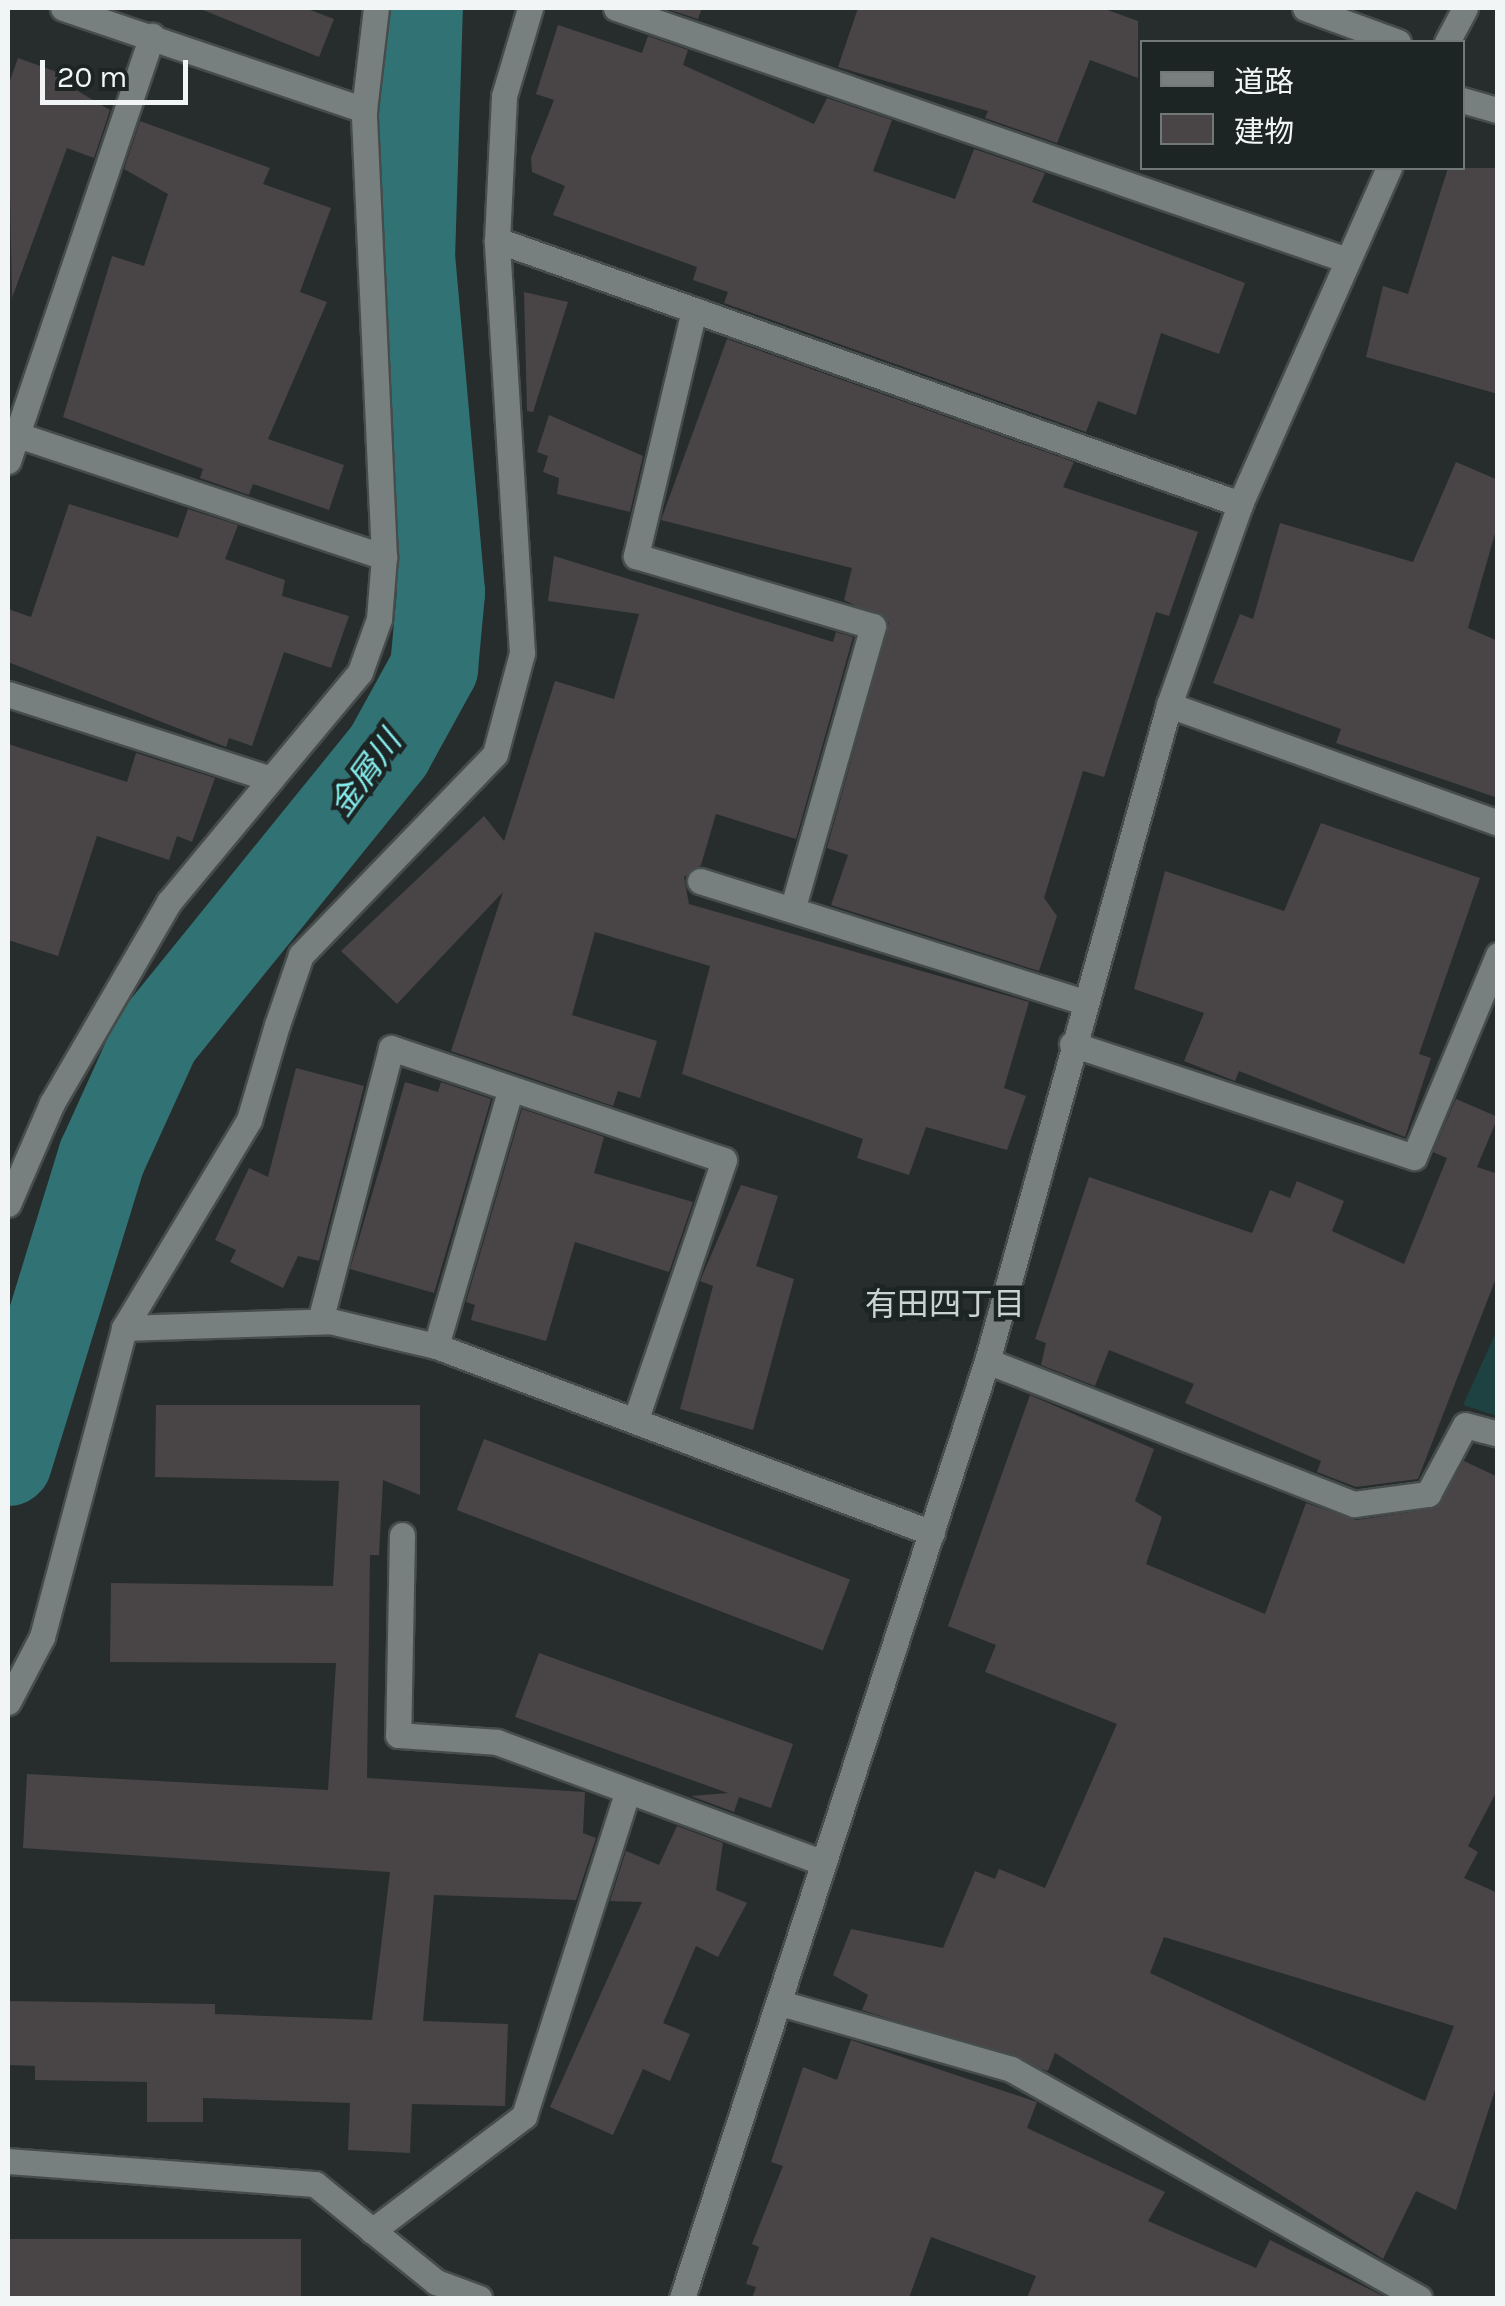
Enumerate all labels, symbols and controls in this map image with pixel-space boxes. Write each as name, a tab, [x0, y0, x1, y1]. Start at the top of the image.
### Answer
scale bar	[45, 40, 192, 102]
legend	[1140, 40, 1465, 170]
text: 20 m	[57, 59, 127, 95]
text: 道路	[1234, 64, 1294, 100]
text: 建物	[1234, 114, 1294, 150]
water label: 金屑川	[322, 724, 410, 824]
district label: 有田四丁目	[865, 1286, 1025, 1324]

